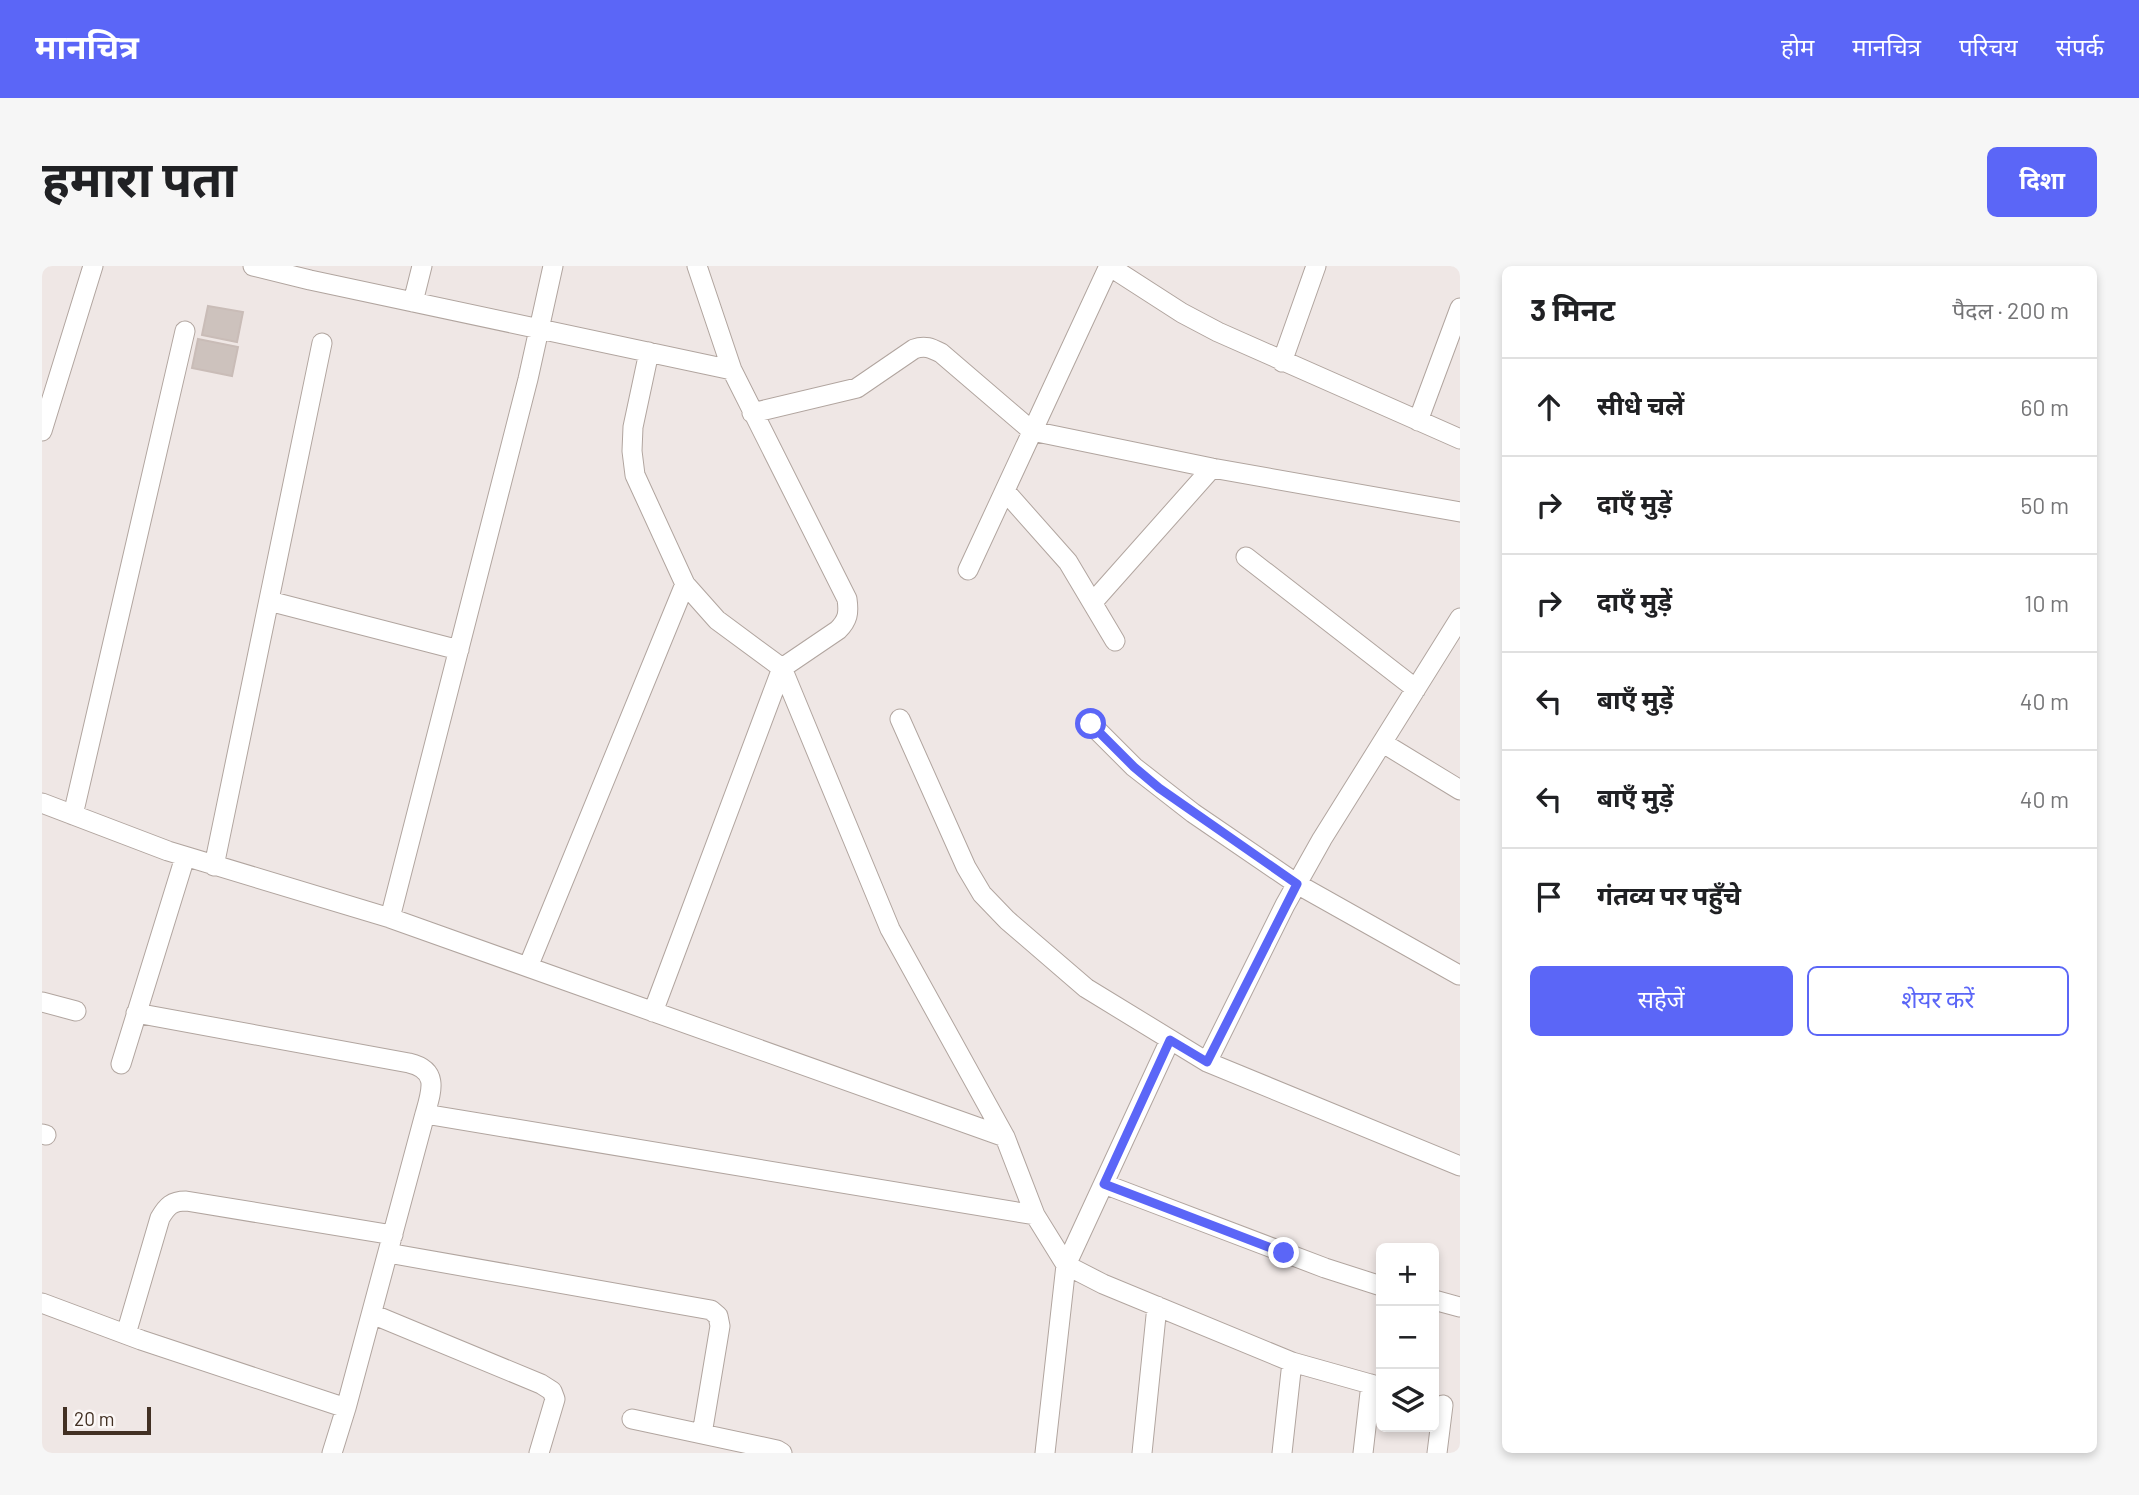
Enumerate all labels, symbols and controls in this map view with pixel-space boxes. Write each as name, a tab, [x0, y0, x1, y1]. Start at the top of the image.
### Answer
text: मानचित्र	[35, 26, 139, 66]
text: होम	[1781, 32, 1814, 61]
text: मानचित्र	[1852, 32, 1921, 61]
text: परिचय	[1959, 32, 2018, 61]
text: संपर्क	[2056, 32, 2104, 61]
button: दिशा	[1987, 147, 2097, 217]
text: हमारा पता	[42, 148, 237, 207]
text: 3 मिनट	[1530, 291, 1615, 327]
text: पैदल · 200 m	[1952, 296, 2069, 324]
icon: ahead	[1530, 388, 1568, 426]
text: सीधे चलें	[1597, 389, 1684, 420]
text: 60 m	[2021, 393, 2069, 421]
icon: right	[1530, 486, 1568, 524]
text: दाएँ मुड़ें	[1597, 487, 1672, 518]
text: 50 m	[2021, 491, 2069, 519]
icon: right	[1530, 584, 1568, 622]
text: दाएँ मुड़ें	[1597, 585, 1672, 616]
text: 10 m	[2024, 589, 2069, 617]
icon: left	[1530, 682, 1568, 720]
text: बाएँ मुड़ें	[1597, 683, 1674, 714]
text: 40 m	[2020, 687, 2069, 715]
route start	[1075, 708, 1106, 739]
icon: left	[1530, 780, 1568, 818]
text: बाएँ मुड़ें	[1597, 781, 1674, 812]
text: 40 m	[2020, 785, 2069, 813]
icon: arrive	[1530, 878, 1568, 916]
text: गंतव्य पर पहुँचे	[1597, 879, 1741, 910]
button: सहेजें	[1530, 966, 1793, 1036]
button: शेयर करें	[1807, 966, 2069, 1036]
route end	[1268, 1237, 1299, 1268]
map controls	[1376, 1243, 1439, 1432]
button: +	[1376, 1243, 1439, 1306]
button: −	[1376, 1306, 1439, 1369]
button: layers	[1376, 1369, 1439, 1432]
scale bar	[63, 1404, 150, 1436]
text: 20 m	[74, 1407, 114, 1430]

